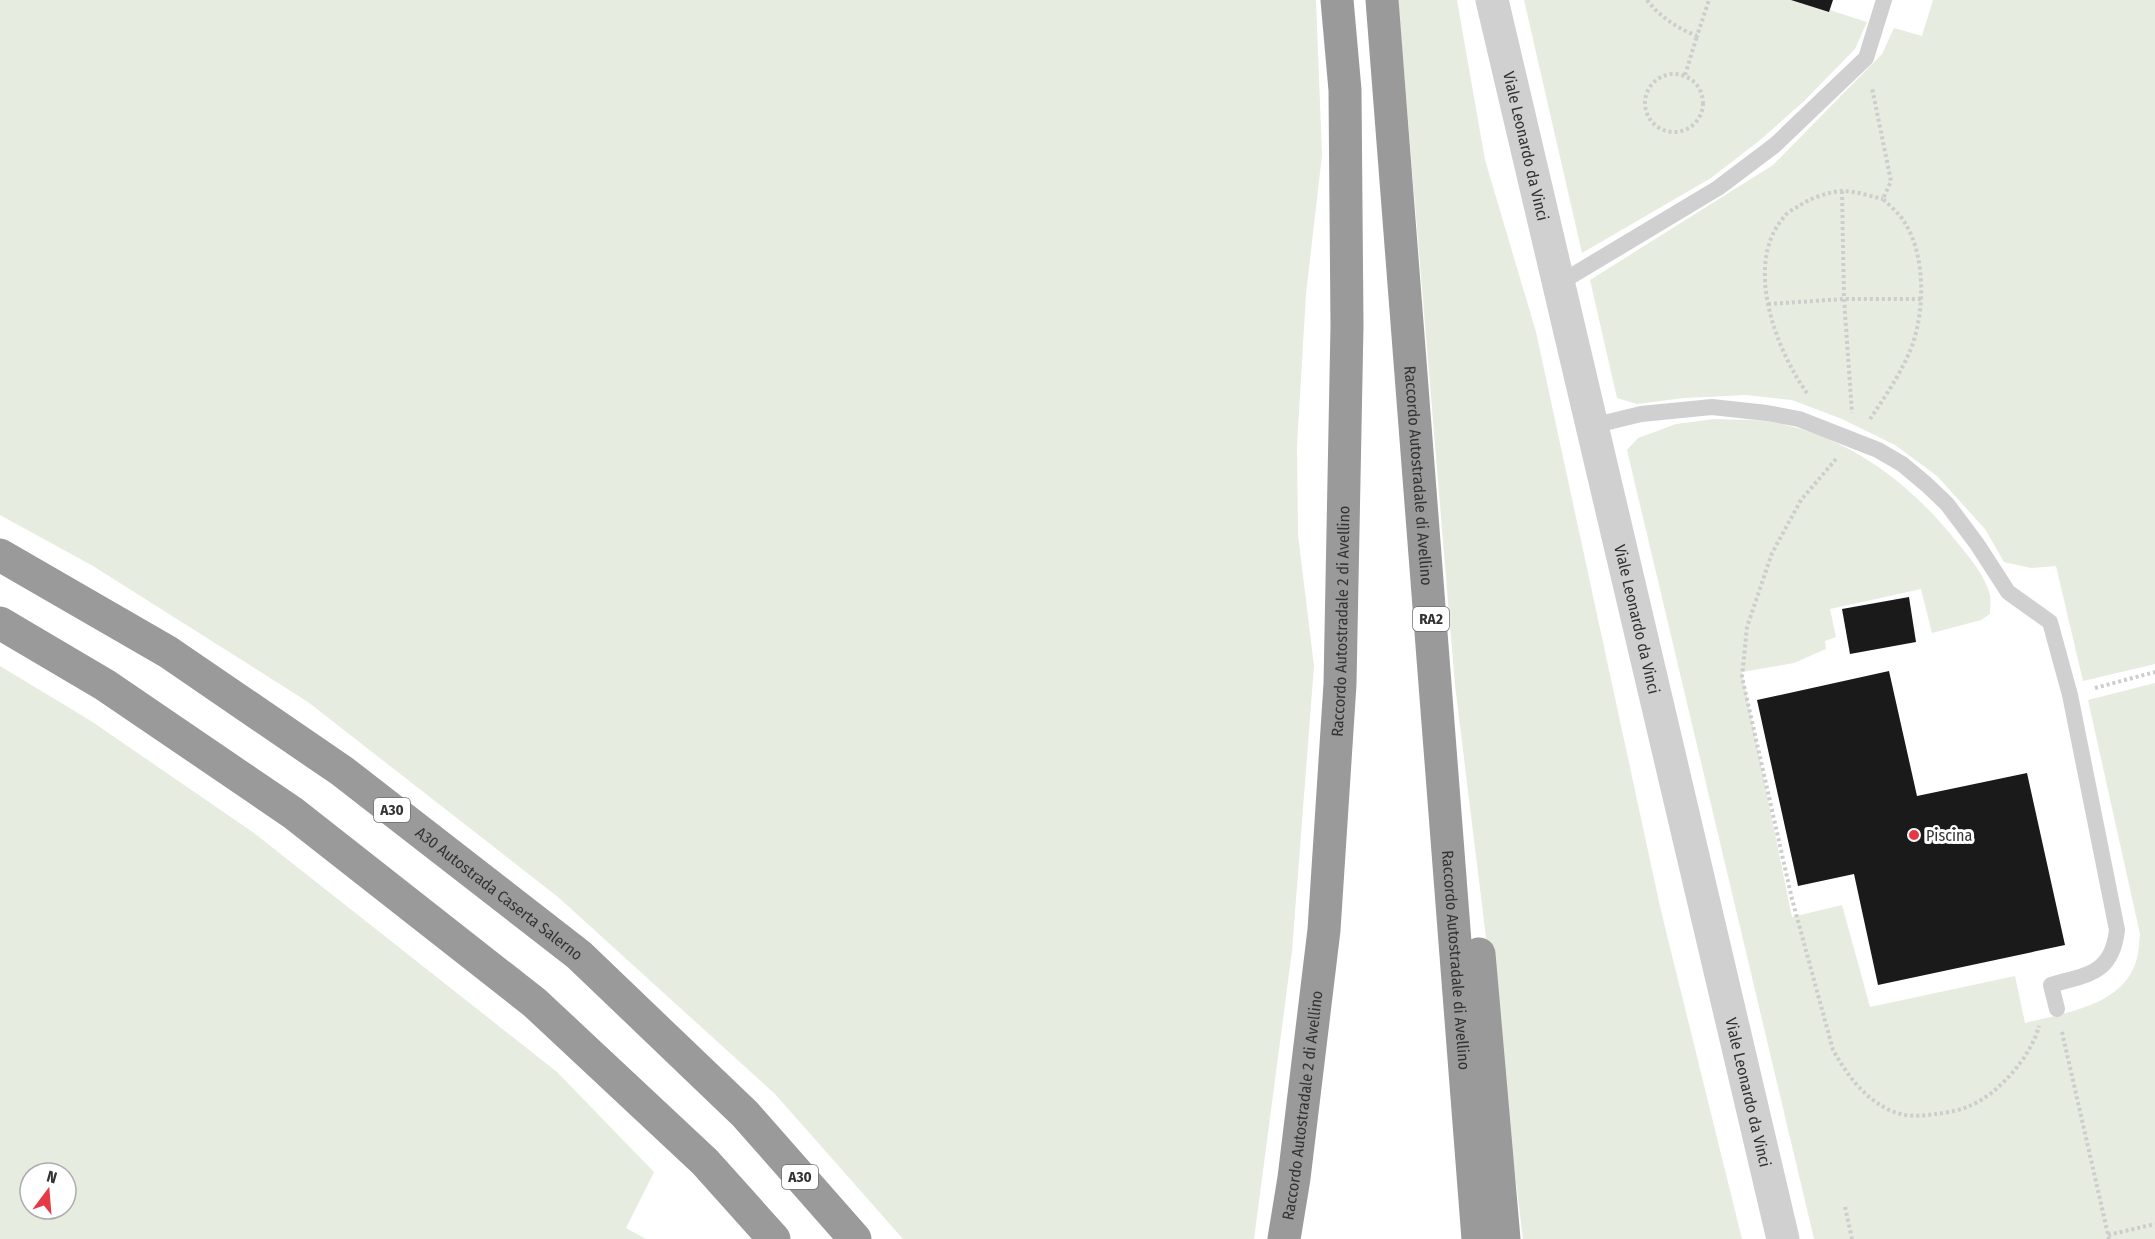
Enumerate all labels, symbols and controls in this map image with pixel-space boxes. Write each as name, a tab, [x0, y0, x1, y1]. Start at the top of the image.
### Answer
street label: Viale Leonardo da Vinci	[1500, 70, 1553, 223]
street label: Raccordo Autostradale di Avellino	[1401, 365, 1437, 586]
street label: Raccordo Autostradale 2 di Avellino	[1327, 505, 1353, 737]
street label: Viale Leonardo da Vinci	[1611, 543, 1664, 696]
road number: RA2	[1413, 607, 1449, 631]
road number: A30	[374, 798, 410, 822]
street label: A30 Autostrada Caserta Salerno	[412, 822, 587, 964]
place label: Piscina	[1926, 826, 1973, 845]
marker: Piscina	[1907, 828, 1921, 842]
street label: Raccordo Autostradale di Avellino	[1438, 850, 1474, 1071]
street label: Raccordo Autostradale 2 di Avellino	[1278, 989, 1326, 1221]
street label: Viale Leonardo da Vinci	[1722, 1016, 1775, 1169]
north arrow	[18, 1161, 78, 1221]
road number: A30	[782, 1165, 818, 1189]
text: N	[45, 1167, 59, 1188]

